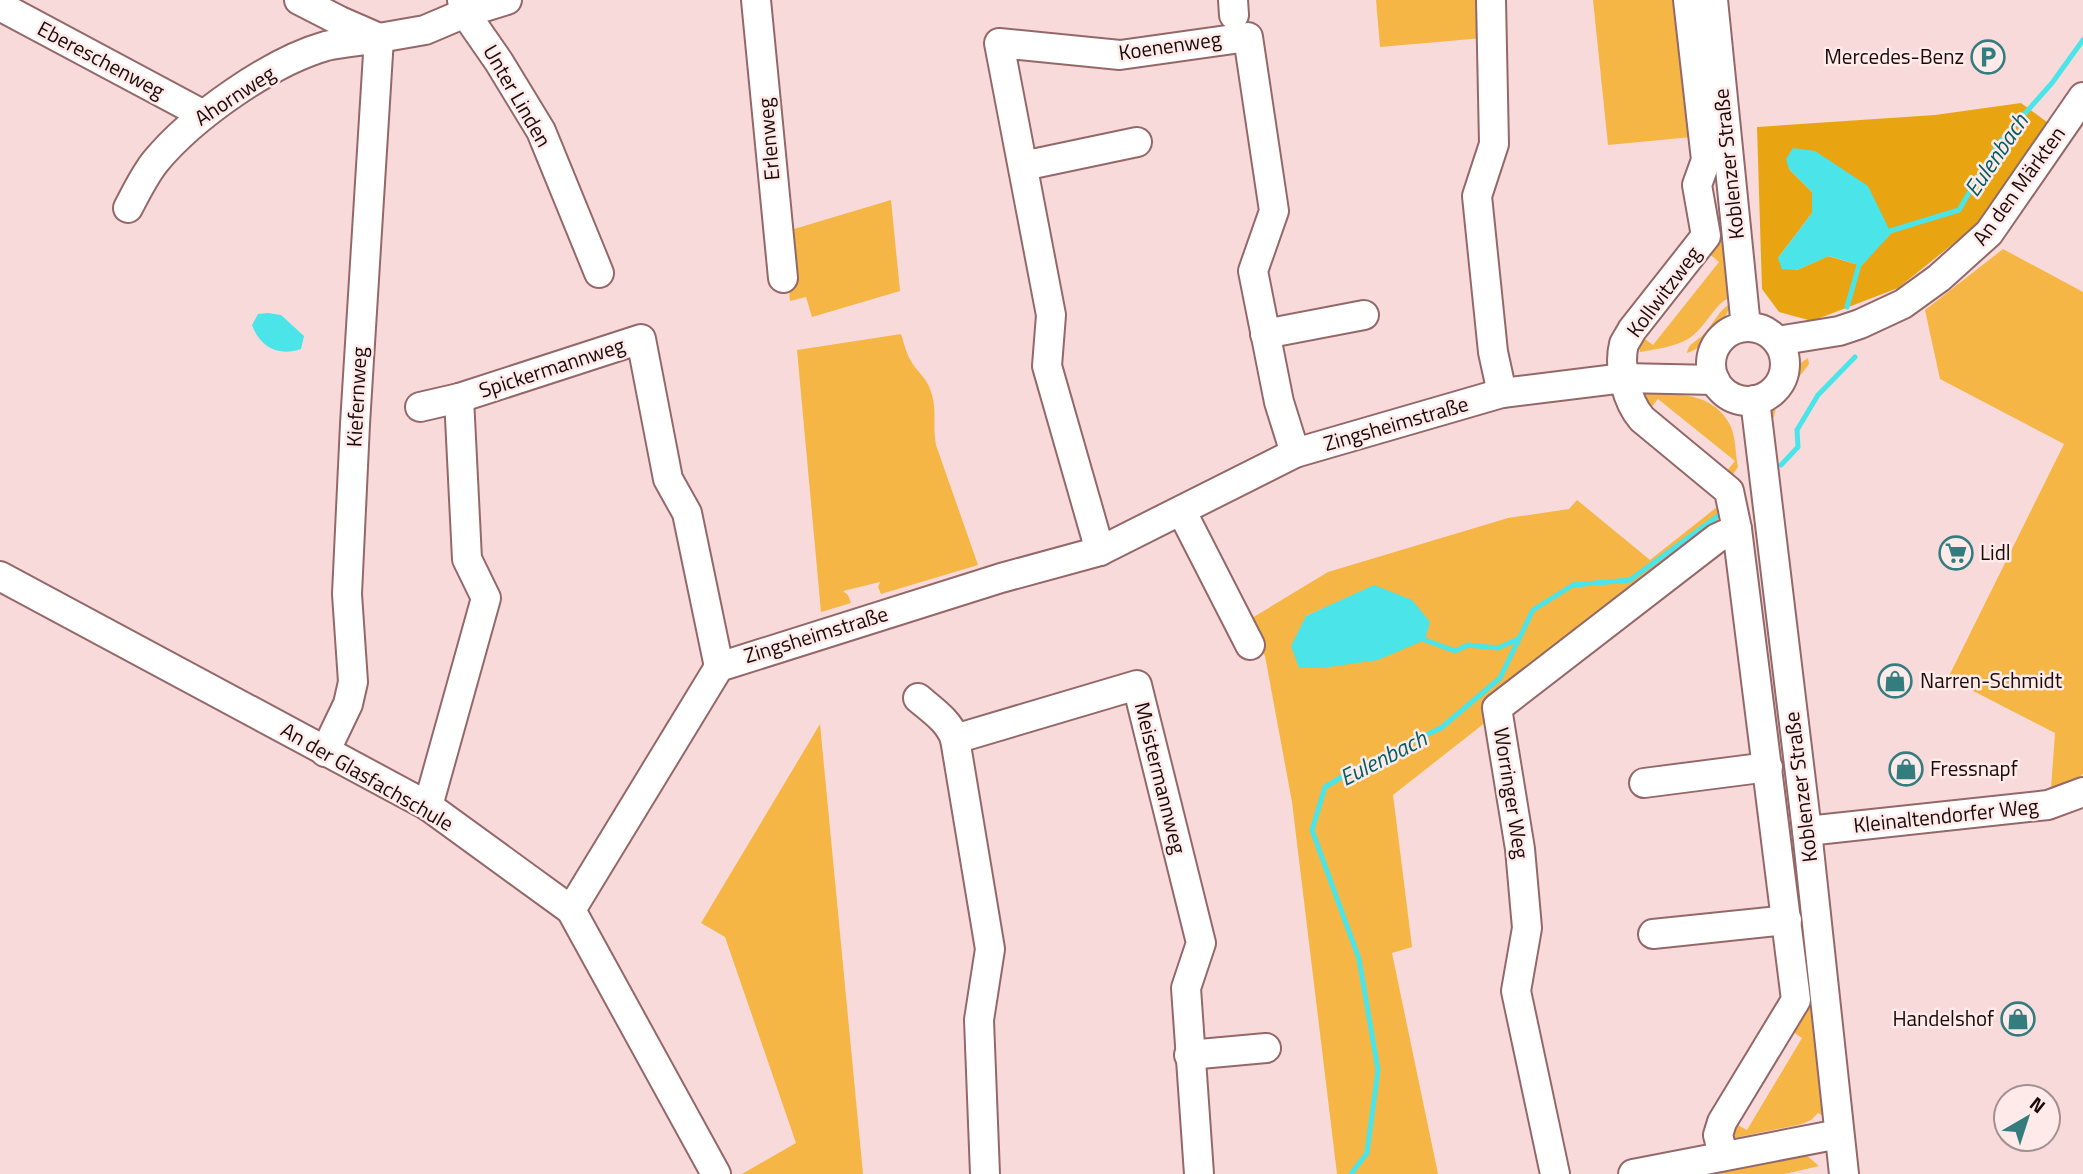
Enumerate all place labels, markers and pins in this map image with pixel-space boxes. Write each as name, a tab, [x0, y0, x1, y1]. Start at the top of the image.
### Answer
parking icon: Mercedes-Benz	[1969, 38, 2007, 76]
place label: Mercedes-Benz	[1824, 40, 1964, 72]
supermarket icon: Lidl	[1937, 534, 1975, 572]
place label: Lidl	[1980, 536, 2011, 568]
shop icon: Narren-Schmidt	[1876, 662, 1914, 700]
place label: Narren-Schmidt	[1920, 664, 2063, 696]
shop icon: Fressnapf	[1887, 750, 1925, 788]
place label: Fressnapf	[1930, 752, 2018, 784]
shop icon: Handelshof	[1999, 1000, 2037, 1038]
place label: Handelshof	[1892, 1002, 1994, 1034]

